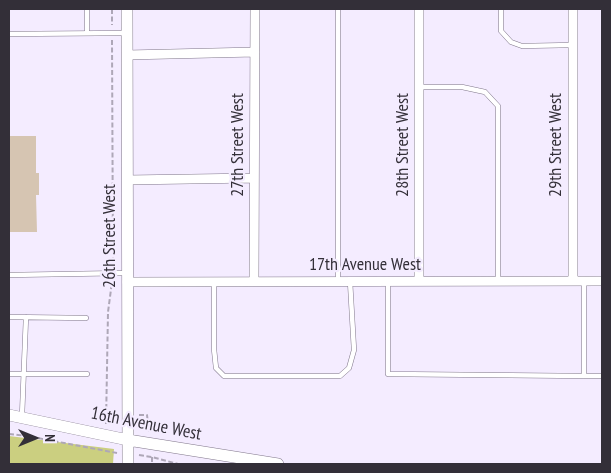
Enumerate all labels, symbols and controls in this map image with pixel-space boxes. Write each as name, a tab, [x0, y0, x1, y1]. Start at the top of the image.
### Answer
street label: 27th Street West	[227, 93, 249, 197]
street label: 28th Street West	[392, 93, 414, 197]
street label: 29th Street West	[545, 93, 567, 197]
street label: 26th Street West	[99, 184, 121, 288]
street label: 17th Avenue West	[309, 254, 421, 276]
street label: 16th Avenue West	[89, 403, 203, 445]
north arrow	[10, 413, 60, 463]
text: N	[41, 434, 59, 442]

